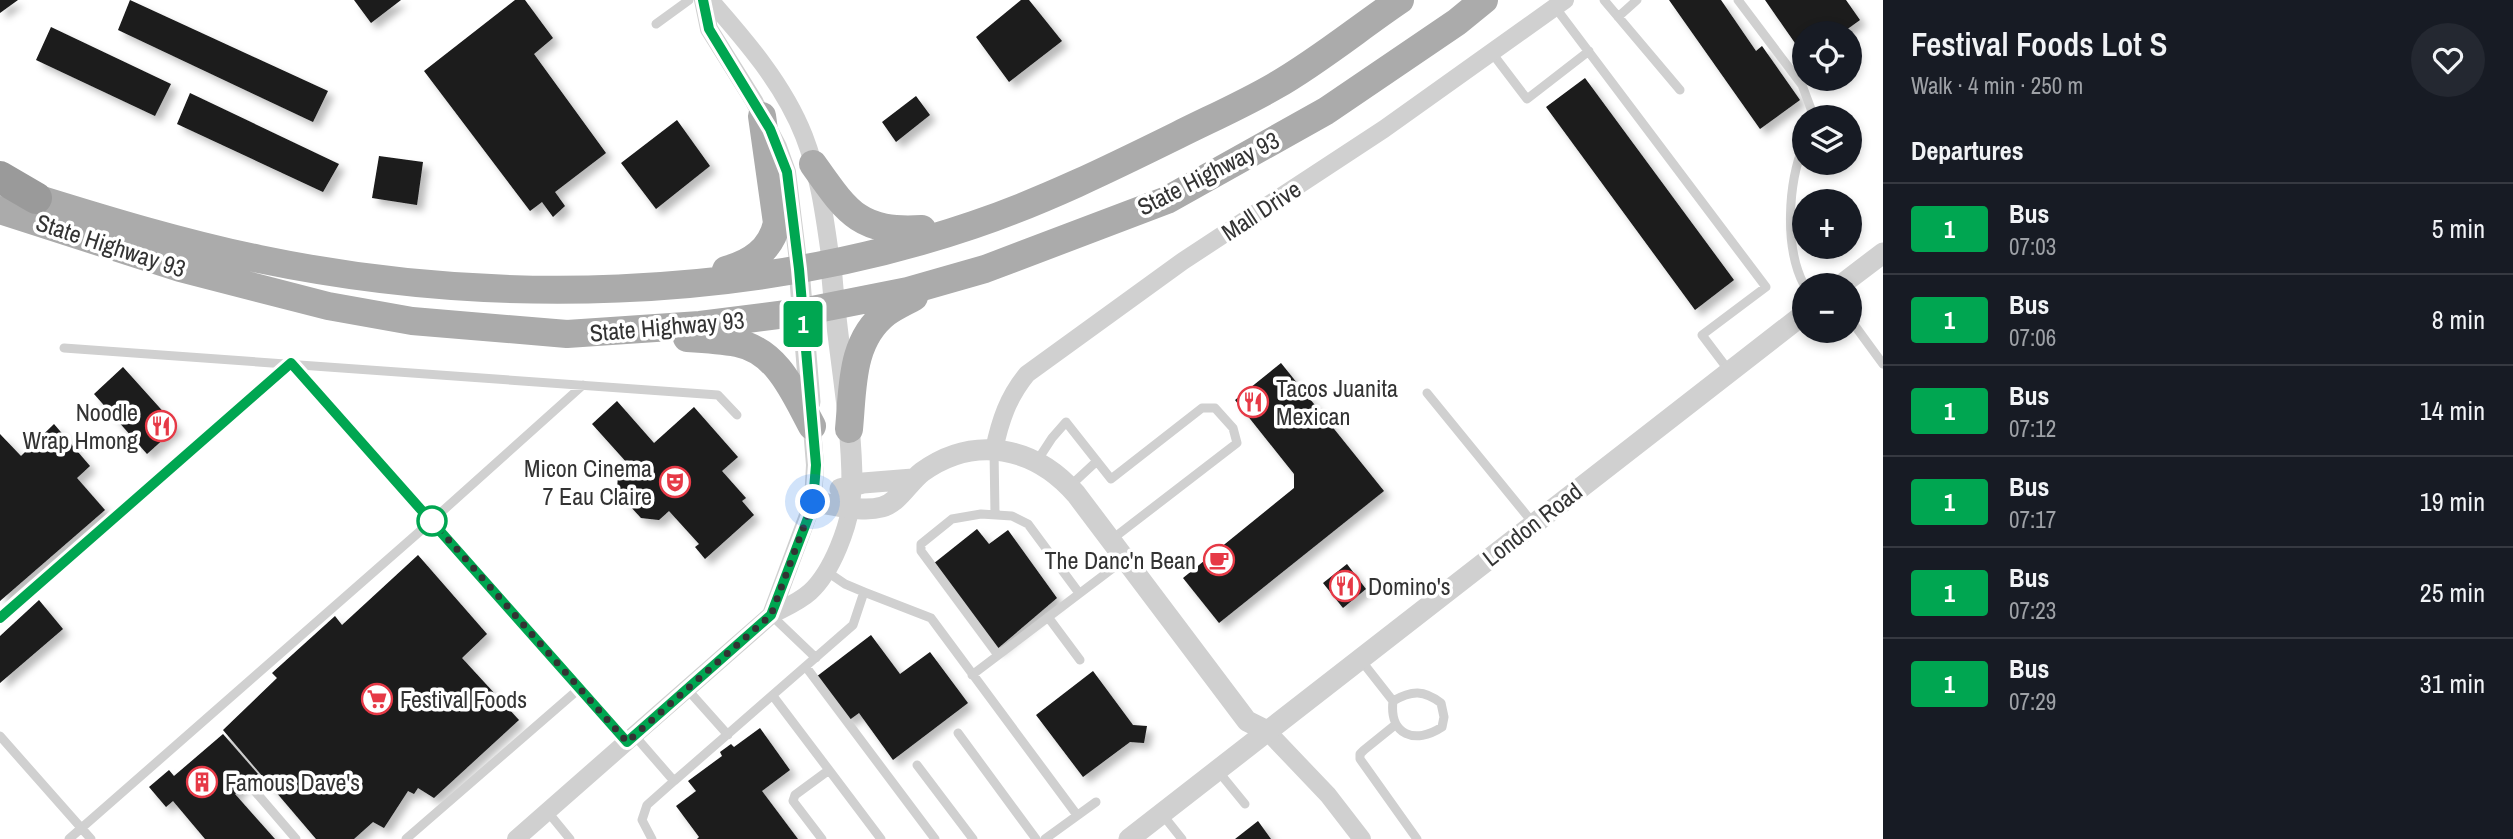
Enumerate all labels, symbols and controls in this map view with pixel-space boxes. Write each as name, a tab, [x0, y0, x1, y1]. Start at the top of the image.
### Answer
map controls	[1792, 21, 1862, 343]
button: locate	[1792, 21, 1862, 91]
text: Festival Foods Lot S	[1911, 22, 2167, 66]
button: heart	[2411, 23, 2485, 97]
text: Walk · 4 min · 250 m	[1911, 70, 2083, 101]
button: layers	[1792, 105, 1862, 175]
street label: State Highway 93	[1132, 123, 1284, 223]
text: Departures	[1911, 133, 2024, 168]
street label: Mall Drive	[1215, 172, 1307, 248]
button: +	[1792, 189, 1862, 259]
text: Bus	[2009, 196, 2049, 231]
street label: State Highway 93	[32, 206, 190, 284]
text: 5 min	[2432, 211, 2485, 246]
text: 1	[1944, 213, 1955, 245]
text: 07:03	[2009, 231, 2056, 262]
button: −	[1792, 273, 1862, 343]
text: Bus	[2009, 287, 2049, 322]
line badge: 1	[780, 301, 826, 347]
text: 8 min	[2432, 302, 2485, 337]
street label: State Highway 93	[588, 303, 746, 349]
text: 1	[1944, 304, 1955, 336]
text: 1	[798, 308, 808, 340]
text: 07:06	[2009, 322, 2056, 353]
place label: Tacos Juanita Mexican	[1276, 372, 1398, 432]
text: Bus	[2009, 378, 2049, 413]
restaurant icon: Tacos Juanita Mexican	[1236, 385, 1270, 419]
text: 14 min	[2420, 393, 2485, 428]
text: 1	[1944, 395, 1955, 427]
place label: Noodle Wrap Hmong	[22, 396, 138, 456]
restaurant icon: Noodle Wrap Hmong	[144, 409, 178, 443]
text: 07:12	[2009, 413, 2056, 444]
place label: Micon Cinema 7 Eau Claire	[524, 452, 652, 512]
theatre icon: Micon Cinema 7 Eau Claire	[658, 465, 692, 499]
text: Bus	[2009, 469, 2049, 504]
street label: London Road	[1476, 475, 1588, 573]
your location	[795, 484, 830, 519]
text: 19 min	[2420, 484, 2485, 519]
text: 1	[1944, 486, 1955, 518]
text: 07:17	[2009, 504, 2056, 535]
unlabelled marker	[417, 506, 447, 536]
cafe icon: The Danc'n Bean	[1202, 543, 1236, 577]
place label: The Danc'n Bean	[1045, 544, 1196, 576]
text: Bus	[2009, 560, 2049, 595]
restaurant icon: Domino's	[1328, 569, 1362, 603]
place label: Domino's	[1368, 570, 1451, 602]
text: 25 min	[2420, 575, 2485, 610]
text: 1	[1944, 577, 1955, 609]
text: 07:23	[2009, 595, 2056, 626]
text: Bus	[2009, 651, 2049, 686]
text: 31 min	[2420, 666, 2485, 701]
text: 1	[1944, 668, 1955, 700]
supermarket icon: Festival Foods	[360, 682, 394, 716]
place label: Festival Foods	[400, 683, 527, 715]
text: 07:29	[2009, 686, 2056, 717]
building icon: Famous Dave's	[185, 765, 219, 799]
place label: Famous Dave's	[225, 766, 360, 798]

